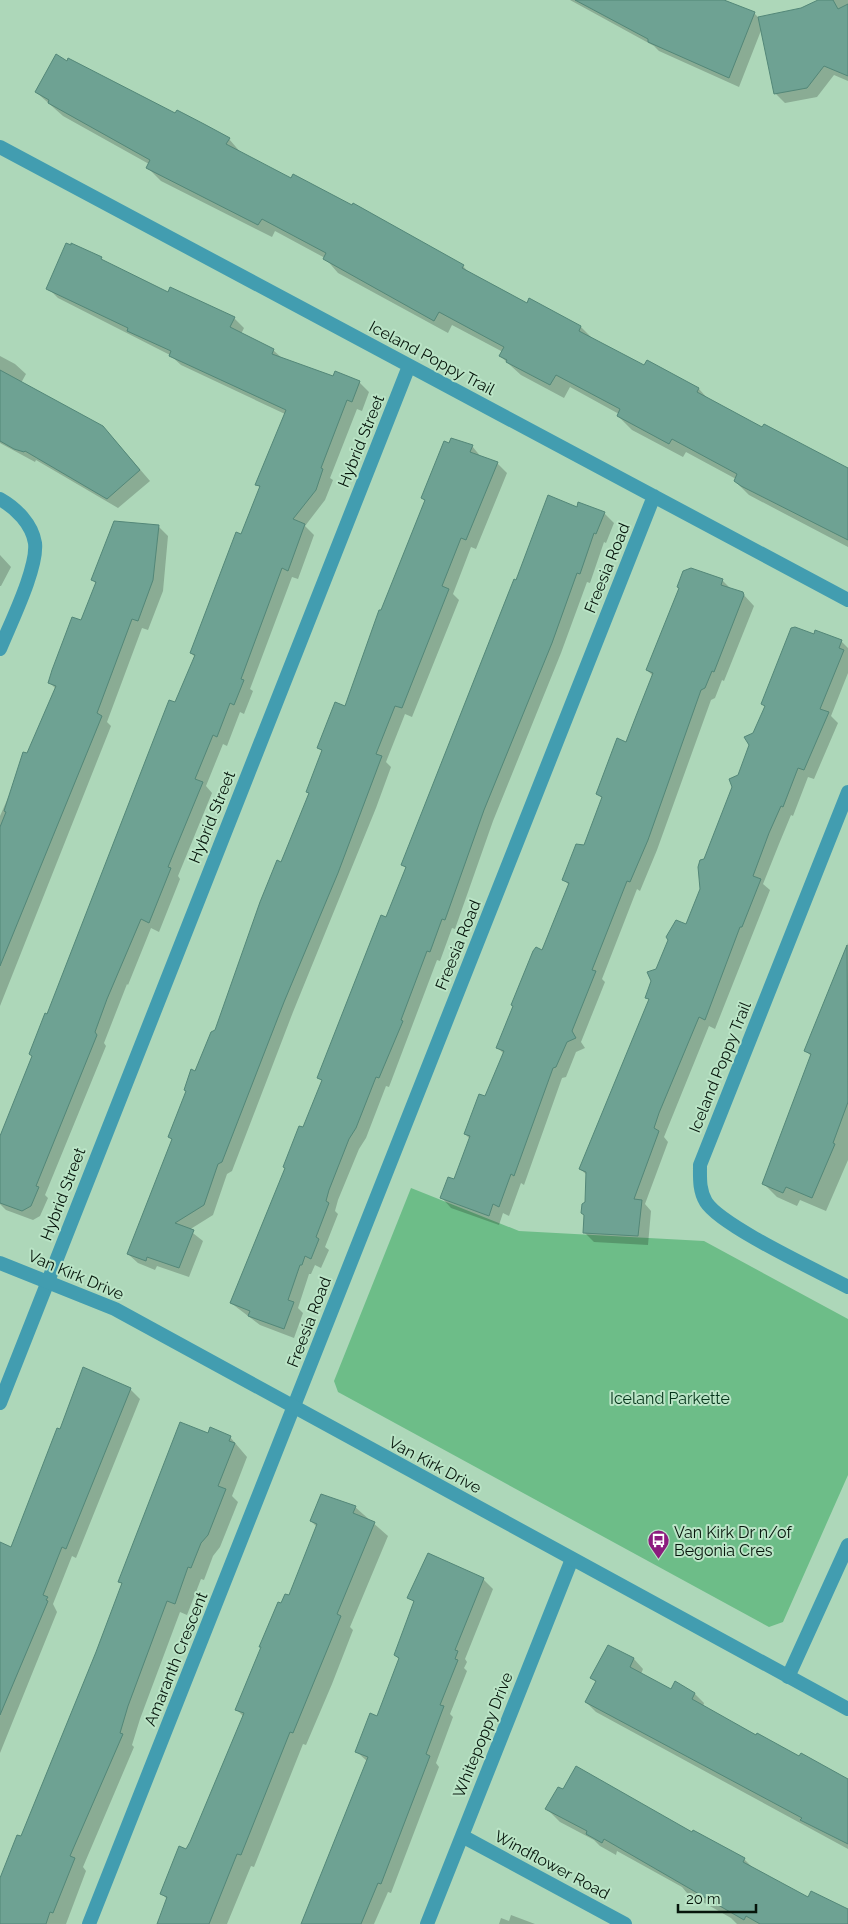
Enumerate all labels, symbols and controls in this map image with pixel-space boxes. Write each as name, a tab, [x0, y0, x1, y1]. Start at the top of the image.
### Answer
street label: Iceland Poppy Trail	[366, 317, 499, 399]
street label: Hybrid Street	[334, 391, 388, 490]
street label: Freesia Road	[580, 520, 634, 616]
street label: Hybrid Street	[185, 767, 239, 866]
street label: Freesia Road	[431, 897, 485, 993]
street label: Iceland Poppy Trail	[685, 998, 755, 1135]
street label: Hybrid Street	[37, 1144, 90, 1243]
street label: Van Kirk Drive	[25, 1246, 127, 1304]
street label: Freesia Road	[283, 1274, 335, 1370]
park label: Iceland Parkette	[610, 1389, 730, 1408]
street label: Van Kirk Drive	[385, 1433, 485, 1497]
place label: Van Kirk Dr n/of Begonia Cres	[674, 1523, 793, 1560]
bus stop icon: Van Kirk Dr n/of Begonia Cres	[646, 1529, 670, 1560]
street label: Amaranth Crescent	[140, 1589, 212, 1729]
street label: Whitepoppy Drive	[449, 1670, 517, 1800]
street label: Windflower Road	[491, 1827, 613, 1903]
scale bar	[678, 1882, 756, 1914]
text: 20 m	[686, 1890, 721, 1908]

